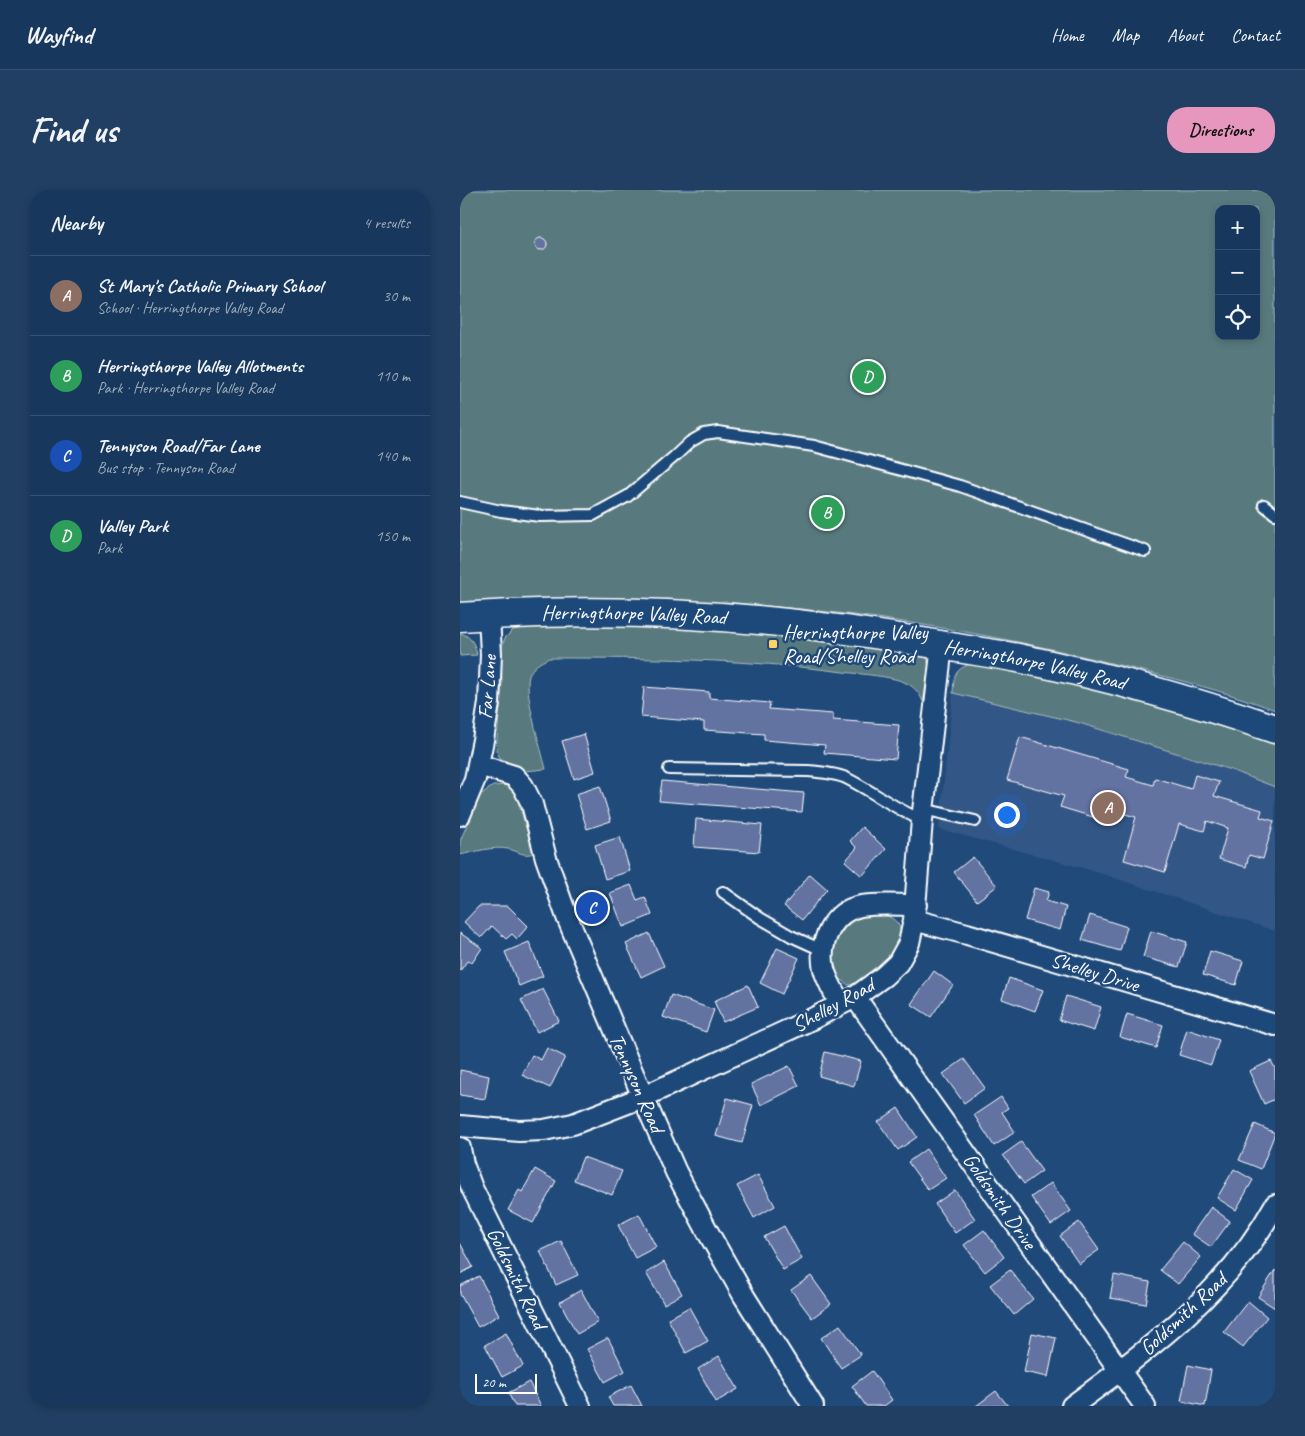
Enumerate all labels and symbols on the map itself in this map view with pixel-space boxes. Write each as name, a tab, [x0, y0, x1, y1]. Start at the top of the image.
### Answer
pin: D	[852, 358, 884, 396]
pin: B	[811, 494, 843, 532]
street label: Herringthorpe Valley Road	[541, 599, 730, 631]
place label: Herringthorpe Valley Road/Shelley Road	[783, 619, 929, 669]
street label: Herringthorpe Valley Road	[942, 633, 1131, 697]
marker: Herringthorpe Valley Road/Shelley Road	[767, 638, 779, 650]
street label: Far Lane	[472, 653, 502, 720]
pin: A	[1092, 789, 1124, 827]
your location	[994, 802, 1020, 828]
pin: C	[576, 889, 608, 927]
street label: Shelley Drive	[1048, 946, 1144, 998]
street label: Shelley Road	[788, 970, 882, 1038]
street label: Tennyson Road	[604, 1029, 671, 1139]
street label: Goldsmith Drive	[957, 1148, 1044, 1256]
street label: Goldsmith Road	[481, 1223, 554, 1336]
street label: Goldsmith Road	[1134, 1265, 1235, 1361]
scale bar	[475, 1371, 538, 1394]

